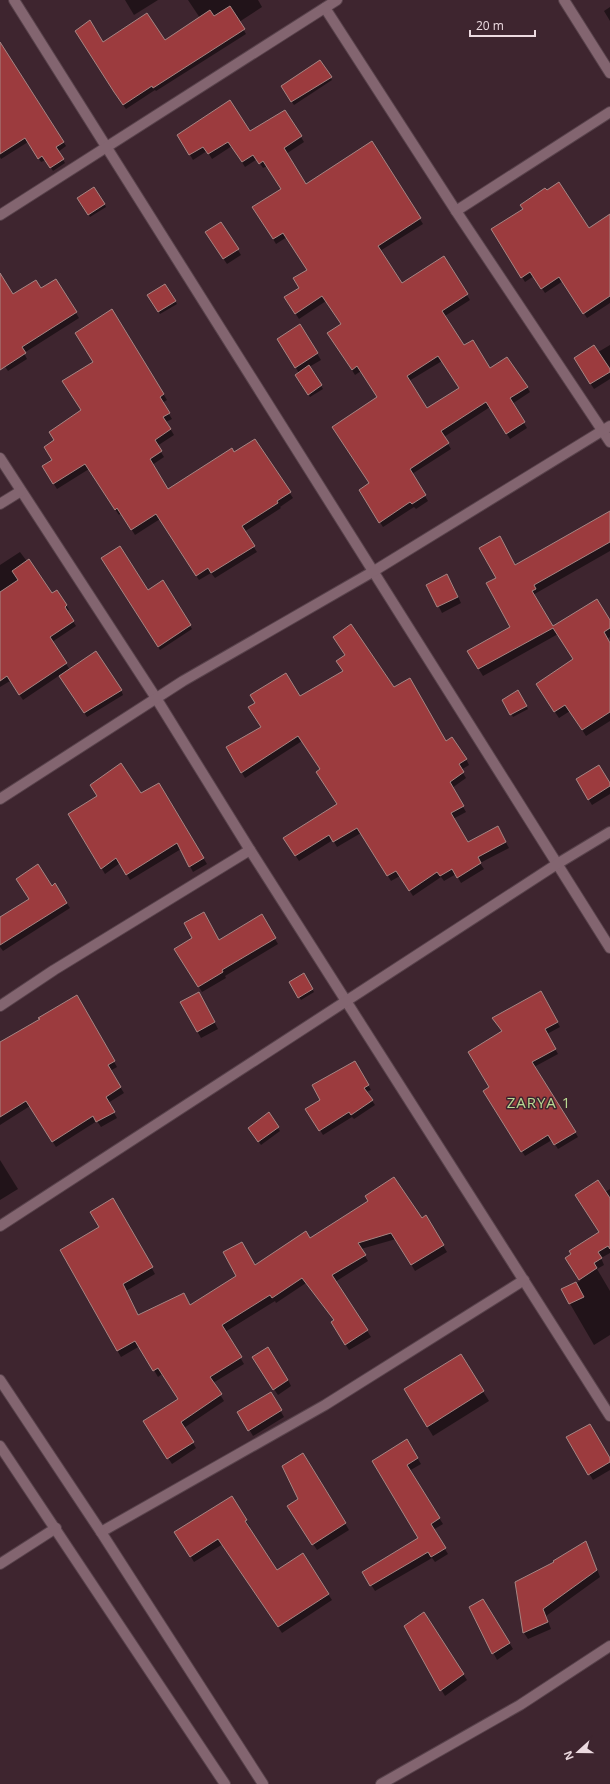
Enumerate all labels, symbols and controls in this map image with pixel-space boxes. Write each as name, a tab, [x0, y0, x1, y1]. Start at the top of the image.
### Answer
scale bar	[470, 12, 535, 38]
text: 20 m	[476, 17, 504, 34]
district label: ZARYA 1	[507, 1092, 571, 1112]
north arrow	[558, 1732, 598, 1772]
text: N	[560, 1749, 577, 1763]

